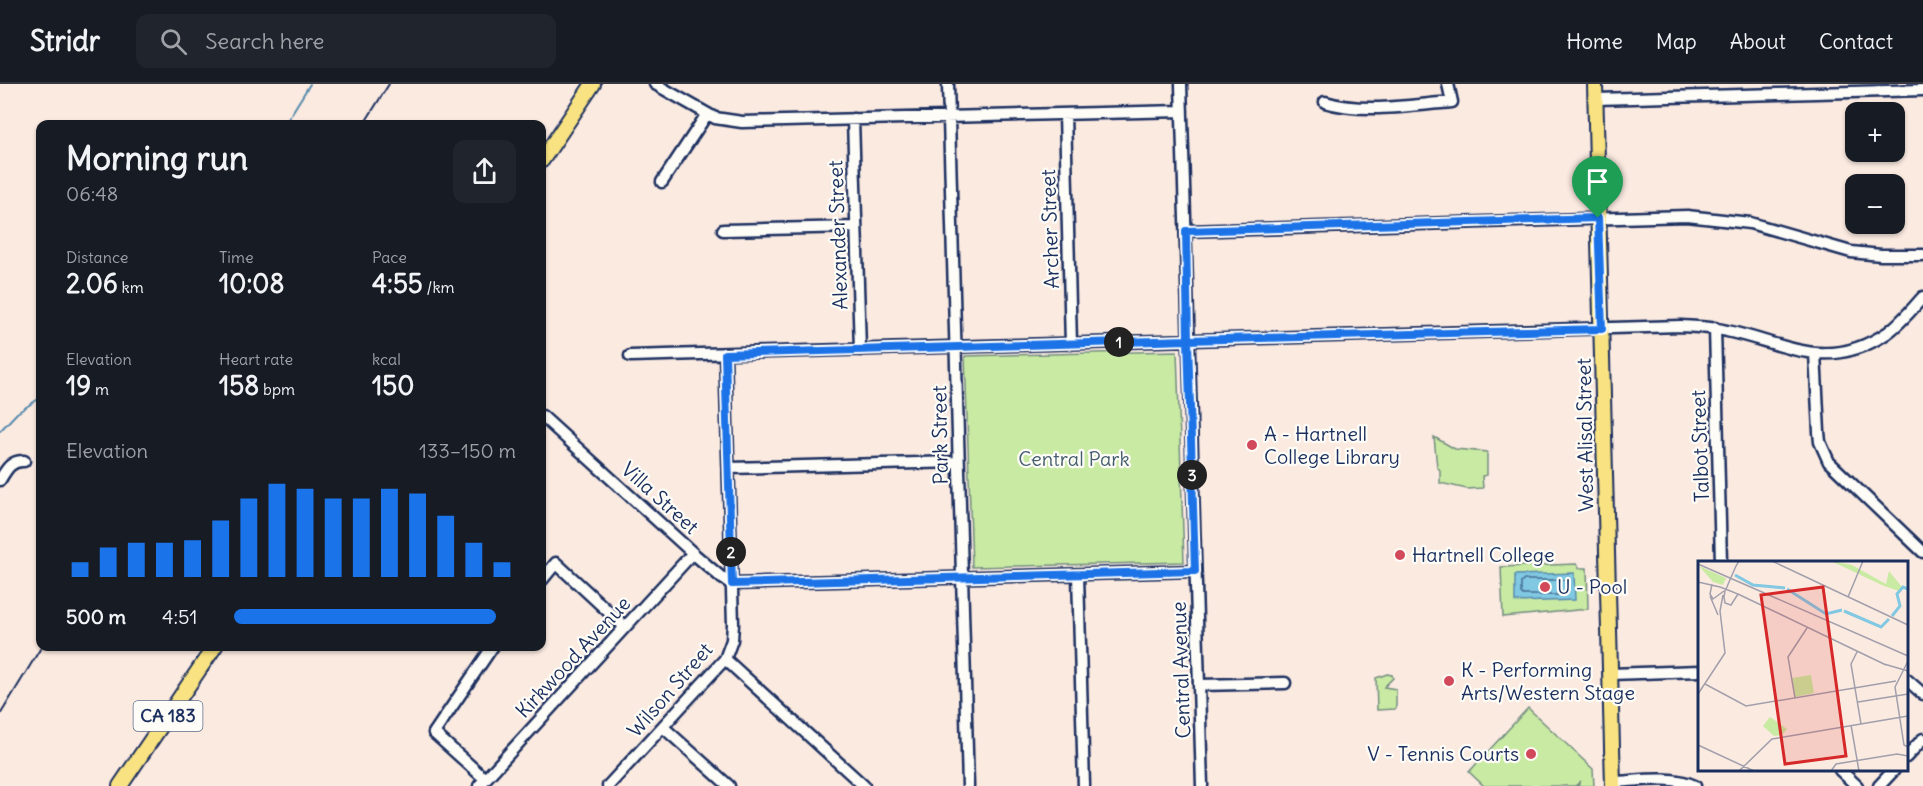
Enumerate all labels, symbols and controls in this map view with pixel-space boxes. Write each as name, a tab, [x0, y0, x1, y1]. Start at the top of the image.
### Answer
search box	[136, 14, 556, 68]
text: Stridr	[30, 23, 100, 59]
icon: search	[157, 25, 190, 58]
text: Search here	[205, 27, 324, 55]
text: Home	[1566, 28, 1623, 55]
text: Map	[1656, 28, 1697, 55]
text: About	[1730, 28, 1786, 55]
text: Contact	[1819, 28, 1893, 55]
map controls	[1845, 102, 1905, 234]
button: +	[1845, 102, 1905, 162]
text: Morning run	[66, 137, 248, 179]
button: share	[453, 140, 516, 203]
pin	[1572, 156, 1623, 218]
street label: Alexander Street	[822, 160, 853, 310]
icon: arrive	[1581, 165, 1614, 198]
street label: Archer Street	[1035, 169, 1064, 289]
button: −	[1845, 174, 1905, 234]
text: 06:48	[66, 181, 118, 206]
text: Distance	[66, 247, 128, 267]
text: Time	[219, 247, 254, 267]
text: Pace	[372, 247, 407, 267]
text: 2.06	[66, 267, 118, 300]
text: 10:08	[219, 267, 284, 300]
text: 4:55	[372, 267, 423, 300]
text: km	[118, 277, 144, 297]
text: /km	[423, 277, 455, 297]
pin: 1	[1104, 327, 1134, 357]
text: 1	[1116, 332, 1122, 352]
text: Elevation	[66, 349, 132, 369]
text: Heart rate	[219, 349, 293, 369]
text: kcal	[372, 349, 401, 369]
street label: West Alisal Street	[1571, 358, 1598, 512]
text: 19	[66, 369, 91, 402]
text: 158	[219, 369, 259, 402]
text: 150	[372, 369, 414, 402]
text: m	[91, 379, 109, 399]
text: bpm	[259, 379, 295, 399]
street label: Park Street	[926, 385, 953, 485]
street label: Talbot Street	[1685, 389, 1714, 502]
place label: A - Hartnell College Library	[1264, 421, 1400, 469]
text: Elevation	[66, 438, 148, 463]
text: 133–150 m	[419, 438, 516, 463]
marker: A - Hartnell College Library	[1245, 438, 1259, 452]
park label: Central Park	[1018, 446, 1130, 471]
street label: Villa Street	[616, 456, 704, 539]
pin: 3	[1177, 460, 1207, 490]
text: 3	[1187, 465, 1197, 485]
pin: 2	[716, 537, 746, 567]
text: 2	[727, 542, 735, 562]
place label: Hartnell College	[1412, 542, 1555, 567]
marker: Hartnell College	[1393, 548, 1407, 562]
inset map	[1698, 561, 1908, 771]
place label: U - Pool	[1557, 574, 1627, 599]
marker: U - Pool	[1538, 580, 1552, 594]
street label: Kirkwood Avenue	[510, 591, 635, 723]
street label: Central Avenue	[1166, 601, 1195, 739]
text: 500 m	[66, 604, 126, 629]
text: 4:51	[162, 604, 198, 629]
street label: Wilson Street	[622, 637, 718, 742]
place label: K - Performing Arts/Western Stage	[1461, 657, 1635, 705]
marker: K - Performing Arts/Western Stage	[1442, 674, 1456, 688]
road number: CA 183	[134, 701, 202, 731]
place label: V - Tennis Courts	[1367, 741, 1519, 766]
marker: V - Tennis Courts	[1524, 747, 1538, 761]

